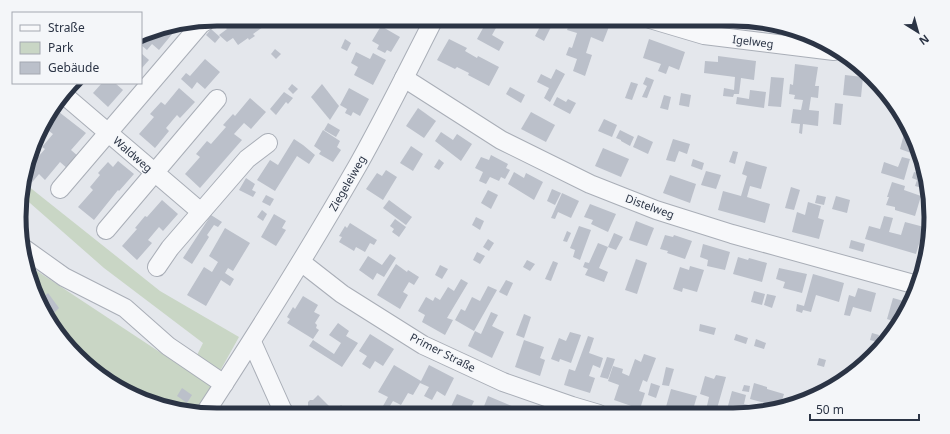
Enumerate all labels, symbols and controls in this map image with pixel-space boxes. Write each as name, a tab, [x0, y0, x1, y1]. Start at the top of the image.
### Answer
legend	[12, 12, 142, 84]
north arrow	[898, 12, 938, 52]
text: Straße	[48, 19, 85, 36]
street label: Igelweg	[732, 31, 774, 51]
text: N	[916, 32, 932, 49]
text: Park	[48, 39, 74, 56]
text: Gebäude	[48, 59, 99, 76]
street label: Waldweg	[110, 133, 156, 175]
street label: Ziegeleiweg	[325, 152, 369, 214]
street label: Distelweg	[624, 190, 676, 222]
street label: Primer Straße	[408, 329, 478, 375]
scale bar	[810, 396, 919, 422]
text: 50 m	[816, 401, 844, 418]

